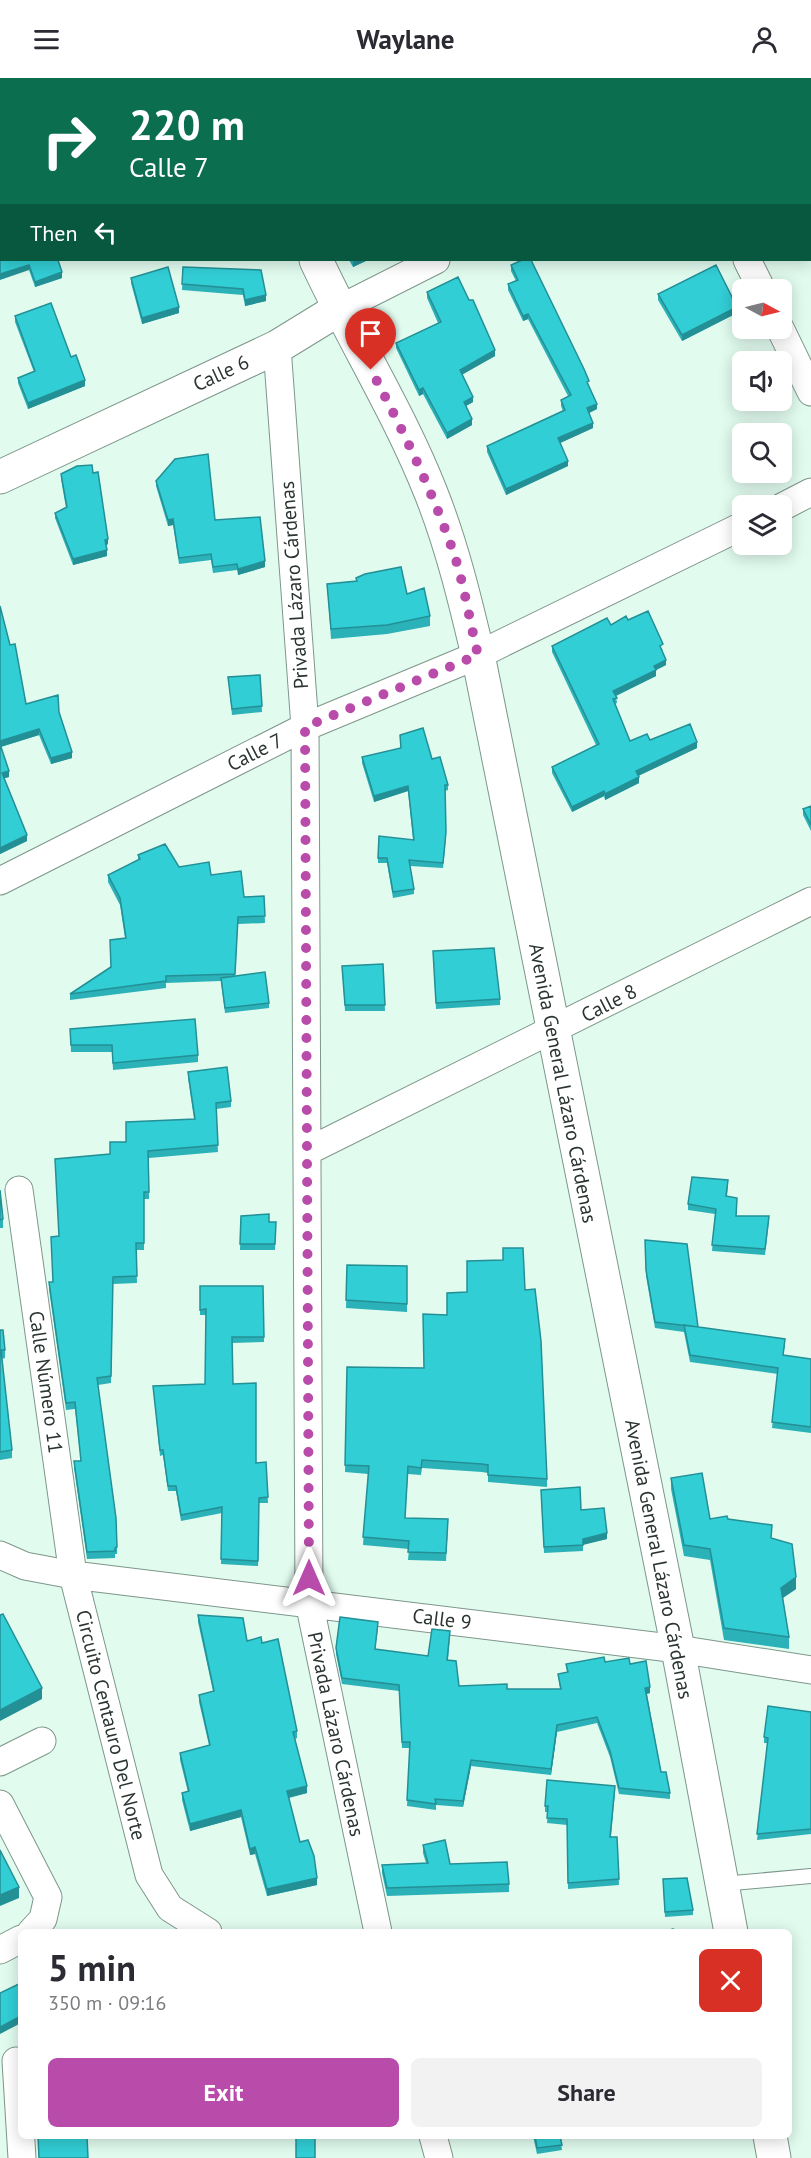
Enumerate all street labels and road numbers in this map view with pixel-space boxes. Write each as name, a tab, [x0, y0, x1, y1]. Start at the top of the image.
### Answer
street label: Calle 6	[189, 349, 253, 397]
street label: Privada Lázaro Cárdenas	[274, 480, 314, 690]
street label: Calle 7	[223, 727, 287, 777]
street label: Avenida General Lázaro Cárdenas	[523, 941, 603, 1225]
street label: Calle 8	[577, 978, 641, 1028]
street label: Calle Número 11	[23, 1309, 69, 1455]
street label: Avenida General Lázaro Cárdenas	[619, 1417, 699, 1701]
street label: Calle 9	[411, 1602, 473, 1636]
street label: Circuito Centauro Del Norte	[70, 1607, 152, 1843]
street label: Privada Lázaro Cárdenas	[302, 1629, 370, 1839]

